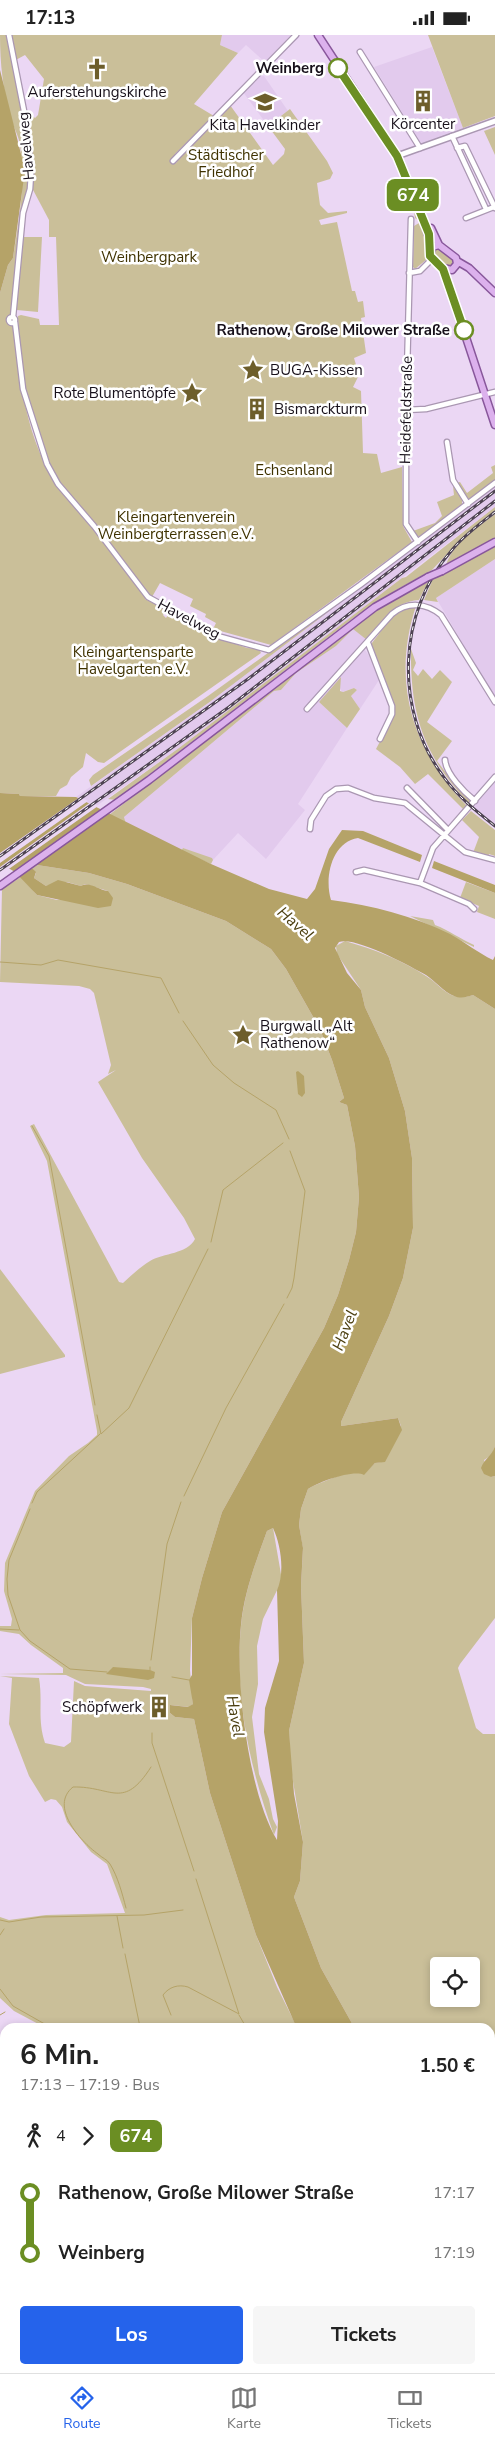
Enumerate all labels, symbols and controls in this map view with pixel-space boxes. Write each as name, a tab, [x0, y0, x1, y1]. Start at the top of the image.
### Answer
text: 17:13	[25, 5, 75, 31]
church icon: Auferstehungskirche	[84, 56, 110, 82]
place label: Weinberg	[256, 58, 324, 78]
marker: Weinberg	[328, 58, 348, 78]
place label: Auferstehungskirche	[28, 82, 166, 102]
building icon: Körcenter	[410, 88, 436, 114]
school or university icon: Kita Havelkinder	[252, 89, 278, 115]
street label: Havelweg	[13, 111, 39, 181]
place label: Körcenter	[391, 114, 456, 134]
place label: Kita Havelkinder	[210, 115, 321, 135]
park label: Städtischer Friedhof	[188, 145, 265, 182]
line badge: 674	[384, 179, 442, 211]
text: 674	[397, 183, 429, 207]
park label: Weinbergpark	[101, 247, 197, 267]
place label: Rathenow, Große Milower Straße	[217, 320, 450, 340]
marker: Rathenow, Große Milower Straße	[454, 320, 474, 340]
street label: Heidefeldstraße	[395, 356, 417, 464]
place icon: BUGA-Kissen	[240, 357, 266, 383]
place label: BUGA-Kissen	[270, 360, 363, 380]
place icon: Rote Blumentöpfe	[179, 380, 205, 406]
place label: Rote Blumentöpfe	[54, 383, 176, 403]
building icon: Bismarckturm	[244, 396, 270, 422]
place label: Bismarckturm	[274, 399, 367, 419]
park label: Echsenland	[255, 460, 333, 480]
park label: Kleingartenverein Weinbergterrassen e.V.	[98, 507, 254, 544]
street label: Havelweg	[154, 594, 224, 644]
park label: Kleingartensparte Havelgarten e.V.	[73, 642, 193, 679]
water label: Havel	[272, 902, 319, 946]
place label: Burgwall „Alt Rathenow“	[260, 1016, 353, 1053]
place icon: Burgwall „Alt Rathenow“	[230, 1022, 256, 1048]
water label: Havel	[327, 1307, 363, 1354]
building icon: Schöpfwerk	[146, 1694, 172, 1720]
water label: Havel	[221, 1694, 250, 1739]
place label: Schöpfwerk	[62, 1697, 142, 1717]
map controls	[430, 1957, 480, 2007]
button: locate	[430, 1957, 480, 2007]
text: 6 Min.	[20, 2036, 99, 2074]
text: 1.50 €	[420, 2053, 475, 2079]
text: 17:13 – 17:19 · Bus	[20, 2074, 160, 2096]
icon: walk	[20, 2122, 48, 2150]
icon: forward	[74, 2122, 102, 2150]
text: 674	[120, 2124, 152, 2148]
text: 4	[56, 2125, 66, 2147]
text: Rathenow, Große Milower Straße	[58, 2180, 354, 2206]
text: 17:17	[433, 2182, 475, 2204]
text: Weinberg	[58, 2240, 145, 2266]
text: 17:19	[433, 2242, 475, 2264]
button: Los	[20, 2306, 243, 2364]
button: Tickets	[253, 2306, 475, 2364]
tab: Route	[63, 2384, 100, 2433]
tab: Karte	[227, 2384, 261, 2433]
tab: Tickets	[388, 2384, 432, 2433]

